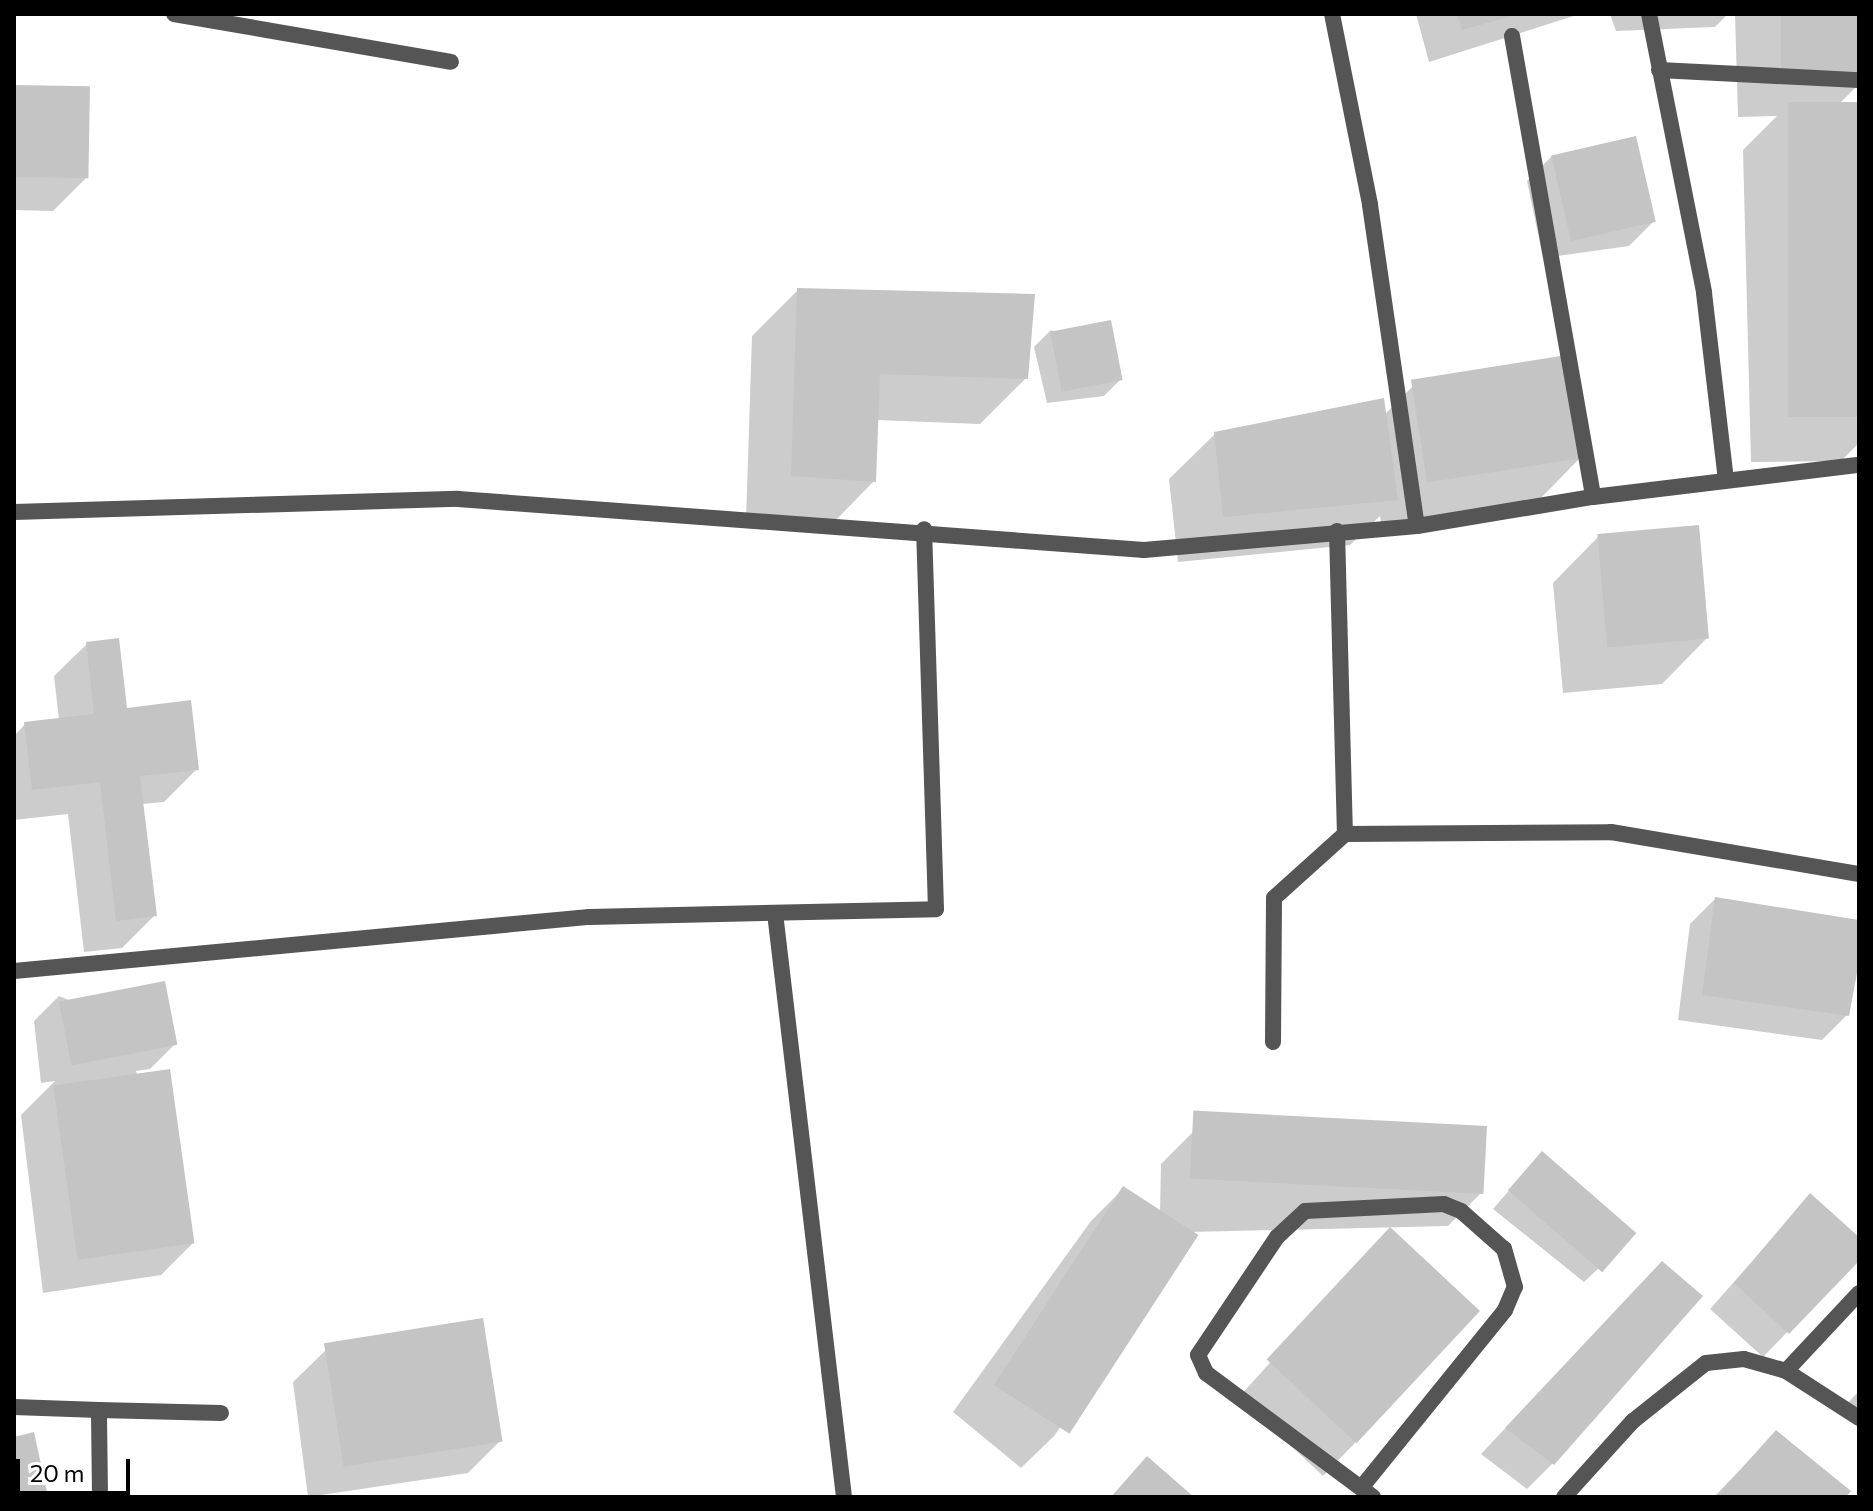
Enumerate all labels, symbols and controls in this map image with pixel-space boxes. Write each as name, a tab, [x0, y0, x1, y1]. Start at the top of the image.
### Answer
scale bar	[20, 1443, 134, 1493]
text: 20 m	[30, 1458, 84, 1487]

